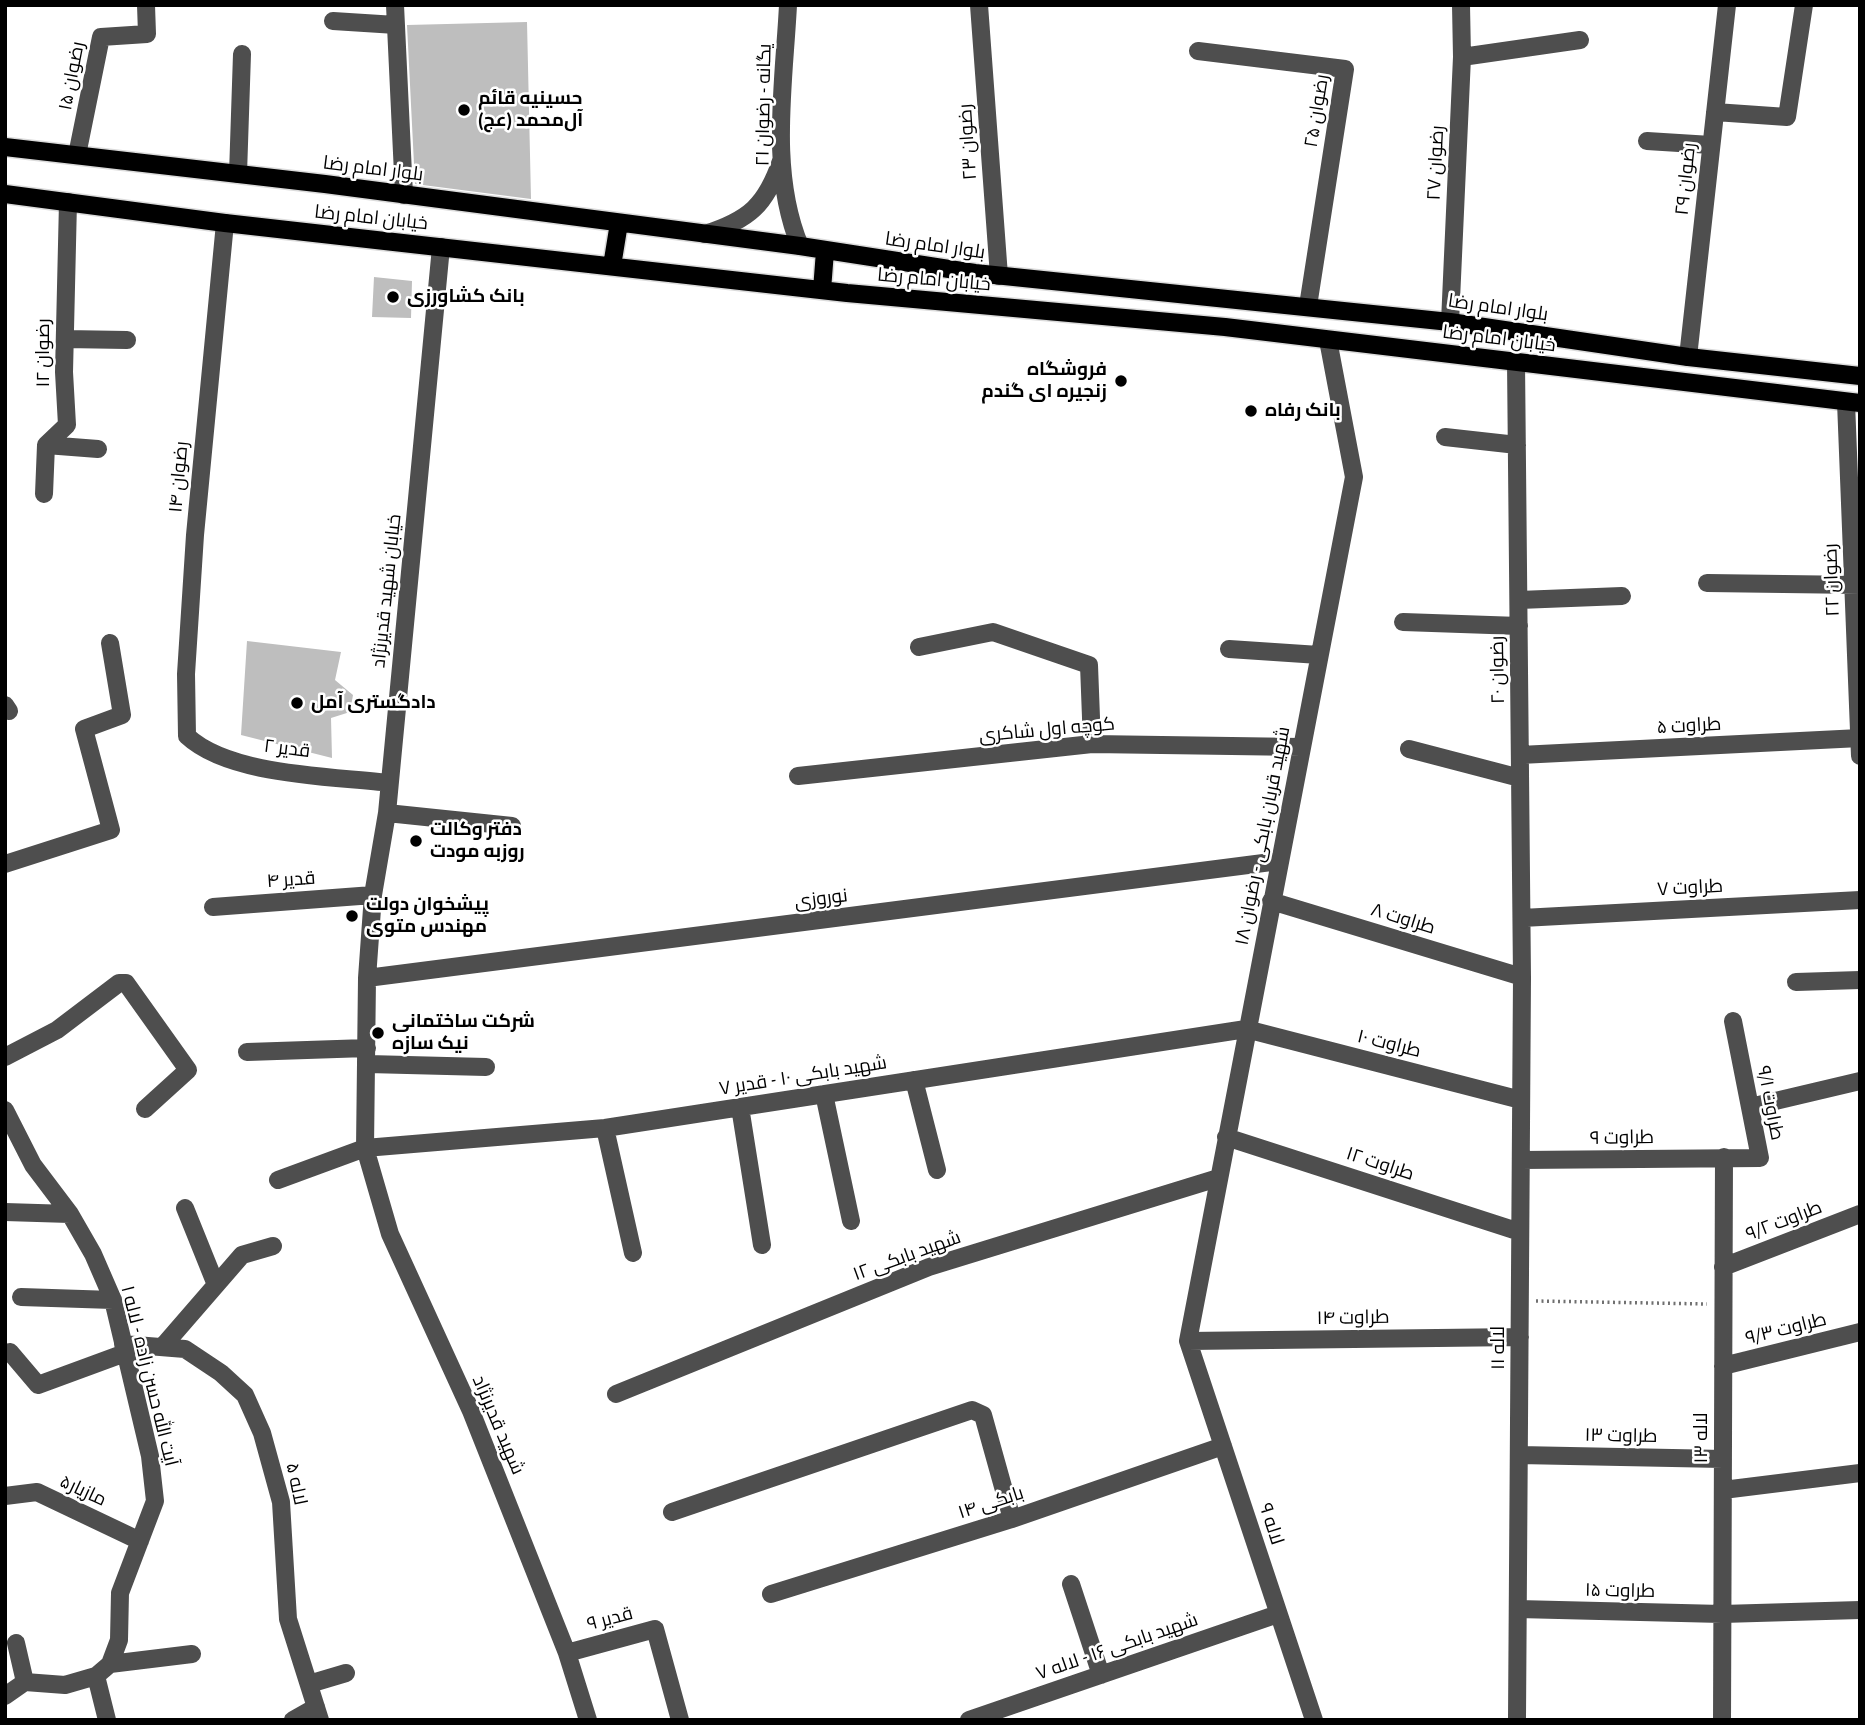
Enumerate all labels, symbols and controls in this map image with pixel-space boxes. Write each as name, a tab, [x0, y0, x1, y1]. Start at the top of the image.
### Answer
street label: رضوان ۱۵	[54, 40, 90, 112]
street label: یگانه - رضوان ۲۱	[752, 43, 776, 167]
street label: رضوان ۲۵	[1300, 73, 1334, 149]
place label: حسینیه قائم آل‌محمد (عج)	[478, 88, 583, 132]
marker: حسینیه قائم آل‌محمد (عج)	[456, 102, 472, 118]
street label: رضوان ۲۳	[954, 103, 982, 181]
street label: رضوان ۲۷	[1423, 125, 1449, 201]
street label: رضوان ۲۹	[1671, 141, 1701, 217]
street label: بلوار امام رضا	[321, 152, 425, 186]
street label: خیابان امام رضا	[313, 201, 429, 235]
street label: بلوار امام رضا	[883, 228, 987, 264]
street label: خیابان امام رضا	[876, 264, 992, 296]
place label: بانک کشاورزی	[407, 286, 525, 308]
marker: بانک کشاورزی	[385, 289, 401, 305]
street label: بلوار امام رضا	[1446, 290, 1550, 326]
street label: رضوان ۱۲	[33, 318, 55, 388]
street label: خیابان امام رضا	[1441, 321, 1557, 357]
place label: فروشگاه زنجیره ای گندم	[981, 359, 1107, 403]
marker: فروشگاه زنجیره ای گندم	[1113, 373, 1129, 389]
place label: بانک رفاه	[1265, 400, 1341, 422]
marker: بانک رفاه	[1243, 403, 1259, 419]
street label: رضوان ۱۴	[165, 440, 193, 514]
street label: خيابان شهيد قديرنژاد	[368, 513, 406, 669]
street label: رضوان ۲۲	[1819, 543, 1845, 617]
street label: رضوان ۲۰	[1486, 636, 1510, 704]
place label: دادگستری آمل	[311, 692, 436, 714]
marker: دادگستری آمل	[289, 695, 305, 711]
street label: کوچه اول شاکری	[978, 713, 1116, 747]
street label: طراوت ۵	[1656, 713, 1722, 739]
street label: شهید قربان بابکی - رضوان ۱۸	[1231, 725, 1295, 947]
street label: قدیر ۲	[263, 735, 311, 763]
place label: دفتر وکالت روزبه مودت	[430, 819, 525, 863]
marker: دفتر وکالت روزبه مودت	[408, 833, 424, 849]
street label: قدیر ۴	[266, 867, 316, 893]
street label: طراوت ۷	[1656, 875, 1724, 901]
street label: نوروزی	[793, 884, 849, 914]
place label: پیشخوان دولت مهندس متوی	[366, 894, 489, 938]
street label: طراوت ۸	[1368, 898, 1438, 940]
marker: پیشخوان دولت مهندس متوی	[344, 908, 360, 924]
place label: شرکت ساختمانی نیک سازه	[392, 1011, 535, 1055]
marker: شرکت ساختمانی نیک سازه	[370, 1025, 386, 1041]
street label: طراوت ۱۰	[1355, 1025, 1423, 1063]
street label: شهید بابکی ۱۰ - قدیر ۷	[717, 1051, 889, 1101]
street label: طراوت ۹/۱	[1752, 1064, 1788, 1142]
street label: طراوت ۹	[1590, 1126, 1654, 1150]
street label: طراوت ۱۲	[1343, 1142, 1417, 1186]
street label: طراوت ۹/۲	[1743, 1196, 1825, 1246]
street label: شهید بابکی ۱۲	[850, 1226, 964, 1286]
street label: آیت الله حسن زاده - لاله ۱	[116, 1283, 182, 1469]
street label: طراوت ۱۴	[1316, 1306, 1390, 1330]
street label: طراوت ۹/۳	[1743, 1308, 1829, 1350]
street label: لاله ۱۱	[1488, 1326, 1510, 1370]
street label: شهید قدیرنژاد	[467, 1372, 529, 1478]
street label: لاله ۱۳	[1691, 1412, 1713, 1464]
street label: طراوت ۱۳	[1584, 1424, 1658, 1448]
street label: لاله ۵	[280, 1461, 312, 1507]
street label: مازیار۵	[56, 1470, 110, 1512]
street label: بابکی ۱۴	[955, 1482, 1027, 1524]
street label: لاله ۹	[1254, 1500, 1288, 1548]
street label: طراوت ۱۵	[1585, 1579, 1655, 1603]
street label: قدیر ۹	[585, 1602, 635, 1636]
street label: شهید بابکی ۱۶ - لاله ۷	[1033, 1609, 1201, 1685]

